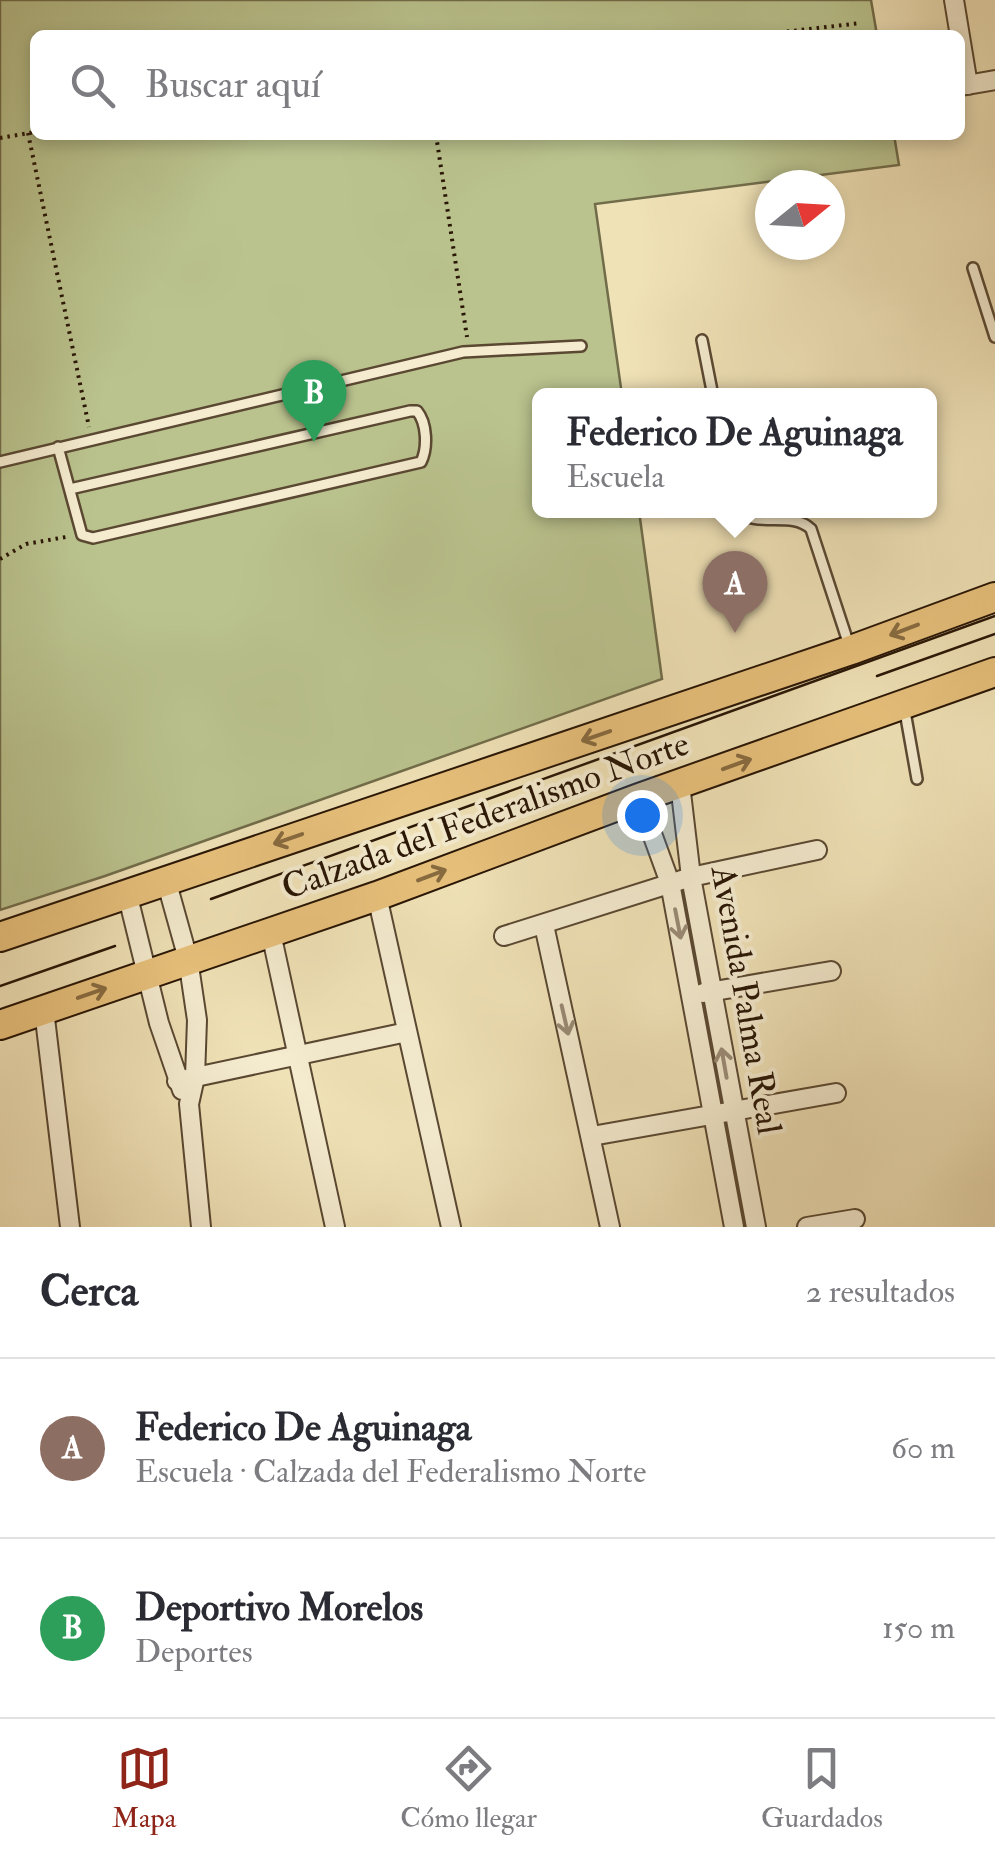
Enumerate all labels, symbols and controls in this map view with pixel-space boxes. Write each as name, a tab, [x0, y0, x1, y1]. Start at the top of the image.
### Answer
search box	[30, 30, 965, 140]
icon: search	[65, 58, 120, 113]
text: Buscar aquí	[145, 61, 321, 109]
north arrow	[755, 170, 845, 260]
pin: B	[282, 360, 346, 442]
popup	[532, 388, 937, 518]
text: Federico De Aguinaga	[566, 409, 903, 457]
text: Escuela	[566, 457, 665, 497]
pin: A	[702, 550, 768, 633]
one-way arrow	[889, 623, 919, 641]
street label: Calzada del Federalismo Norte	[276, 722, 695, 910]
one-way arrow	[581, 728, 613, 746]
one-way arrow	[721, 754, 752, 772]
your location	[617, 790, 668, 841]
one-way arrow	[273, 832, 304, 850]
street label: Avenida Palma Real	[701, 862, 791, 1138]
one-way arrow	[416, 865, 447, 883]
one-way arrow	[669, 907, 688, 939]
one-way arrow	[76, 983, 107, 1001]
one-way arrow	[557, 1003, 576, 1035]
one-way arrow	[714, 1047, 733, 1079]
text: Cerca	[40, 1266, 138, 1318]
text: 2 resultados	[806, 1272, 955, 1312]
text: Federico De Aguinaga	[135, 1404, 471, 1452]
text: A	[62, 1428, 83, 1468]
text: 60 m	[891, 1428, 955, 1468]
text: Escuela · Calzada del Federalismo Norte	[135, 1452, 646, 1492]
text: Deportivo Morelos	[135, 1584, 423, 1632]
text: B	[62, 1608, 83, 1648]
text: 150 m	[882, 1608, 955, 1648]
text: Deportes	[135, 1632, 253, 1672]
tab: Mapa	[112, 1741, 176, 1836]
tab: Cómo llegar	[400, 1741, 537, 1836]
tab: Guardados	[761, 1741, 883, 1836]

